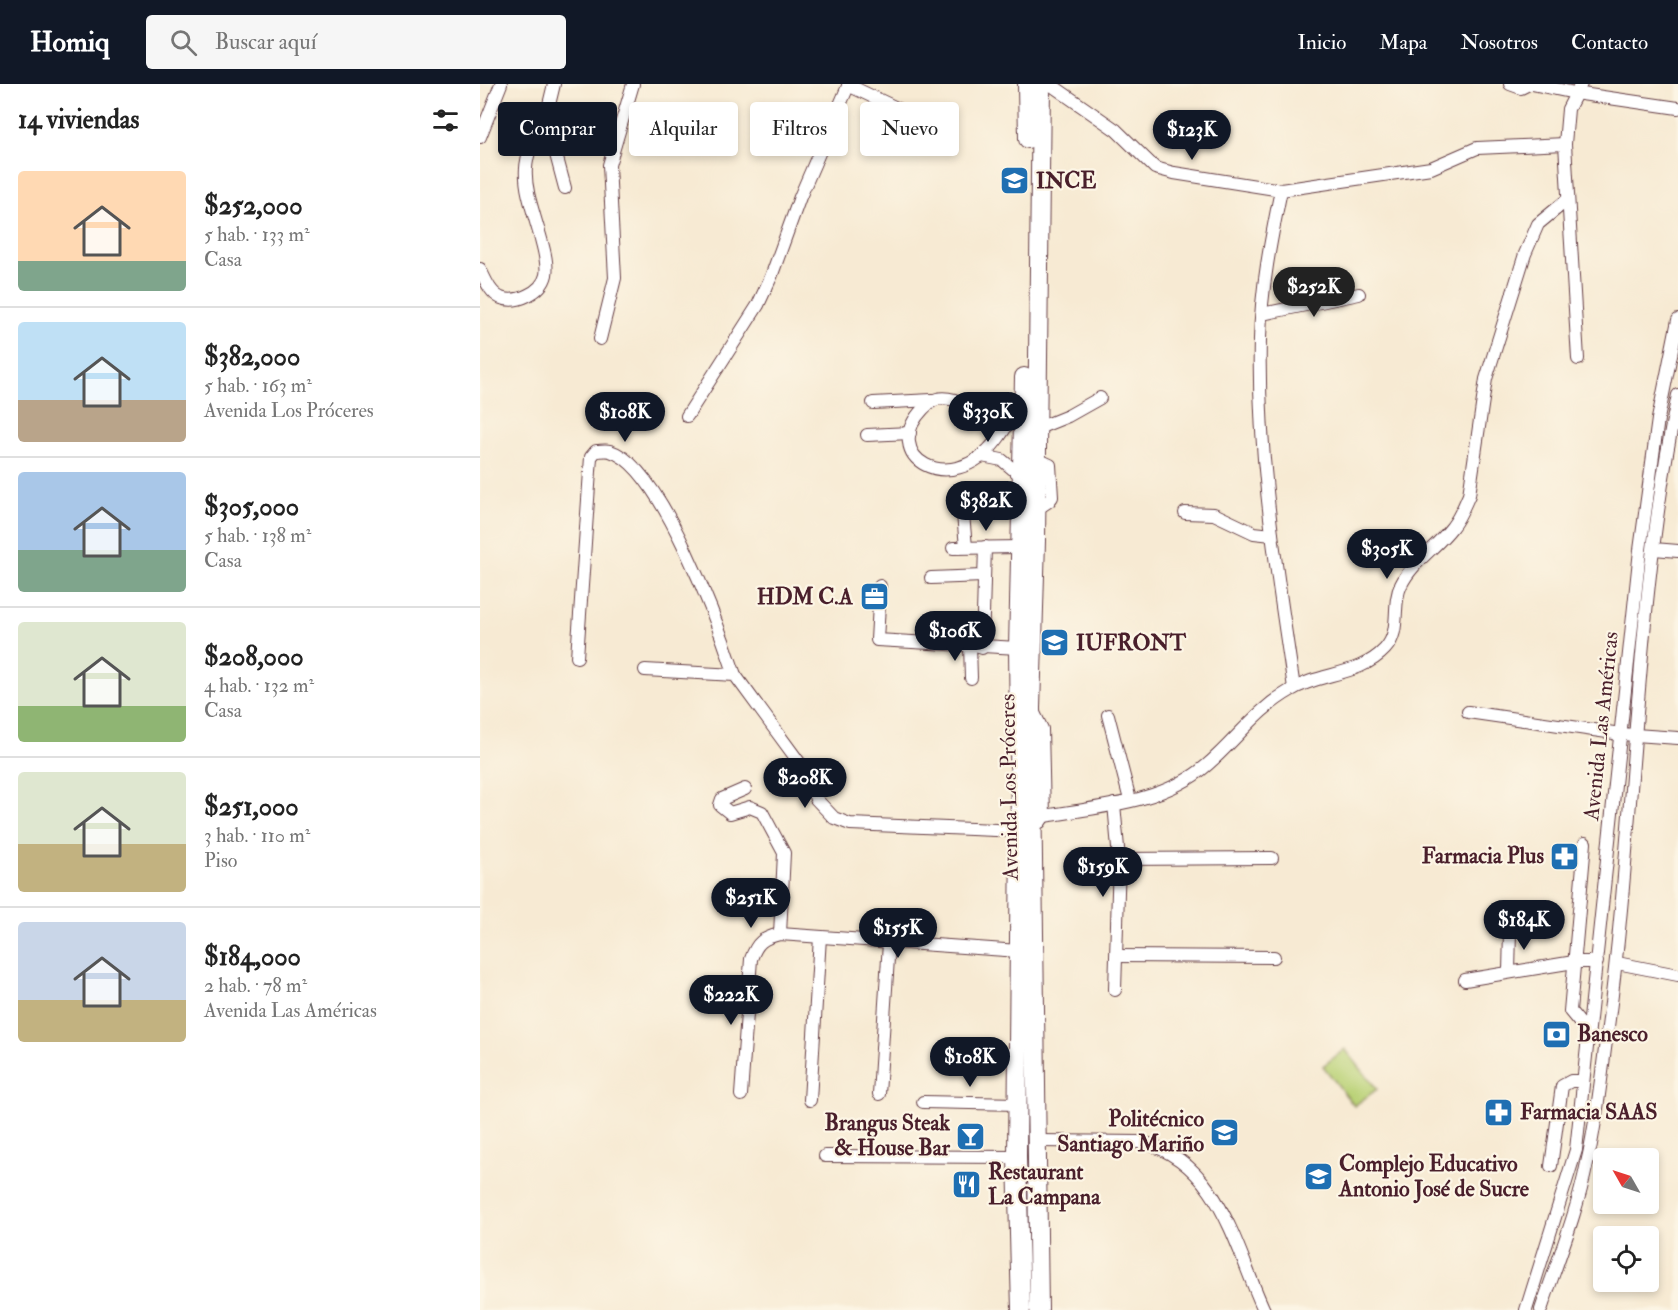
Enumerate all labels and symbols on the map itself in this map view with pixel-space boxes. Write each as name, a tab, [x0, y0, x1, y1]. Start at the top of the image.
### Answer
pin: $123K	[1150, 110, 1234, 161]
school or university icon: INCE	[999, 165, 1031, 197]
place label: INCE	[1036, 167, 1096, 195]
pin: $252K	[1272, 267, 1356, 318]
pin: $108K	[583, 392, 667, 443]
pin: $330K	[946, 392, 1030, 443]
pin: $382K	[944, 481, 1028, 532]
pin: $305K	[1345, 529, 1429, 580]
office icon: HDM C.A	[858, 581, 890, 613]
place label: HDM C.A	[757, 583, 854, 611]
pin: $106K	[913, 611, 997, 662]
school or university icon: IUFRONT	[1039, 627, 1071, 659]
place label: IUFRONT	[1076, 629, 1187, 657]
street label: Avenida Las Américas	[1577, 630, 1625, 823]
street label: Avenida Los Próceres	[993, 693, 1025, 882]
pin: $208K	[763, 758, 847, 809]
pharmacy icon: Farmacia Plus	[1549, 840, 1581, 872]
place label: Farmacia Plus	[1422, 842, 1544, 870]
pin: $159K	[1061, 847, 1145, 898]
pin: $251K	[709, 878, 793, 929]
pin: $184K	[1482, 900, 1566, 951]
pin: $155K	[856, 908, 940, 959]
pin: $222K	[689, 975, 773, 1026]
bank icon: Banesco	[1540, 1018, 1572, 1050]
place label: Banesco	[1577, 1020, 1648, 1048]
pin: $108K	[928, 1037, 1012, 1088]
pharmacy icon: Farmacia SAAS	[1483, 1096, 1515, 1128]
place label: Farmacia SAAS	[1520, 1098, 1657, 1126]
place label: Politécnico Santiago Mariño	[1057, 1105, 1204, 1159]
place label: Brangus Steak & House Bar	[824, 1109, 951, 1162]
school or university icon: Politécnico Santiago Mariño	[1209, 1116, 1241, 1148]
bar icon: Brangus Steak & House Bar	[955, 1120, 987, 1152]
north arrow	[1593, 1148, 1659, 1214]
place label: Complejo Educativo Antonio José de Sucre	[1338, 1150, 1530, 1204]
place label: Restaurant La Campana	[988, 1158, 1101, 1212]
school or university icon: Complejo Educativo Antonio José de Sucre	[1302, 1161, 1334, 1193]
restaurant icon: Restaurant La Campana	[951, 1169, 983, 1201]

